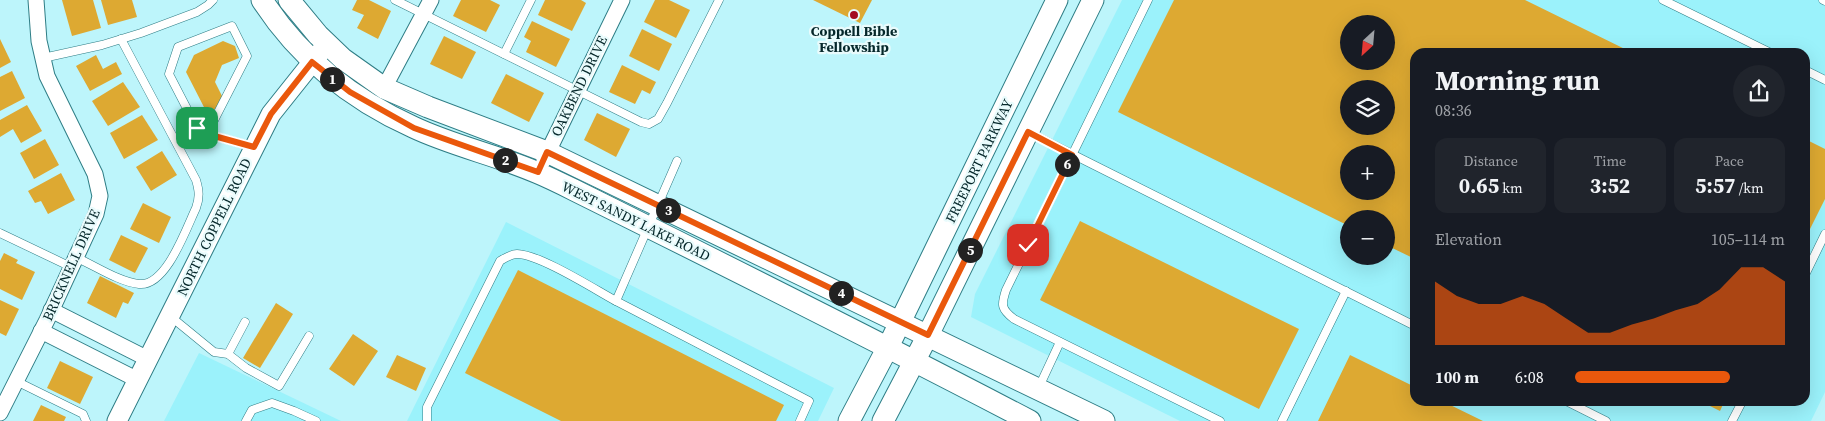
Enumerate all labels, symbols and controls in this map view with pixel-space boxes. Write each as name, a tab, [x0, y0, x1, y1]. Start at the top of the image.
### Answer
marker: Coppell Bible Fellowship	[848, 9, 860, 21]
north arrow	[1340, 15, 1395, 70]
map controls	[1340, 15, 1395, 265]
place label: Coppell Bible Fellowship	[811, 21, 897, 57]
street label: OAKBEND DRIVE	[546, 32, 612, 140]
text: Morning run	[1435, 61, 1600, 99]
button: share	[1733, 65, 1785, 117]
pin: 1	[320, 66, 344, 92]
text: 1	[329, 69, 336, 89]
button: layers	[1340, 80, 1395, 135]
street label: FREEPORT PARKWAY	[940, 96, 1018, 226]
text: 08:36	[1435, 99, 1472, 121]
pin	[176, 107, 218, 149]
icon: arrive	[183, 114, 211, 142]
button: +	[1340, 145, 1395, 200]
pin: 2	[492, 148, 518, 172]
text: 2	[502, 150, 509, 170]
text: Distance	[1464, 151, 1518, 171]
text: Time	[1594, 151, 1626, 171]
text: Pace	[1715, 151, 1744, 171]
pin: 6	[1054, 152, 1080, 176]
text: 6	[1064, 154, 1071, 174]
street label: NORTH COPPELL ROAD	[172, 155, 256, 299]
text: 0.65	[1459, 171, 1499, 200]
text: 3:52	[1590, 171, 1630, 200]
text: 5:57	[1695, 171, 1735, 200]
street label: WEST SANDY LAKE ROAD	[558, 176, 714, 266]
text: km	[1499, 178, 1523, 198]
text: /km	[1735, 178, 1764, 198]
pin: 3	[656, 198, 680, 222]
text: 3	[665, 200, 672, 220]
street label: BRICKNELL DRIVE	[37, 206, 105, 324]
button: −	[1340, 210, 1395, 265]
pin	[1007, 224, 1049, 266]
text: Elevation	[1435, 228, 1502, 250]
text: 105–114 m	[1711, 228, 1785, 250]
icon: check	[1014, 231, 1042, 259]
pin: 5	[958, 238, 982, 262]
text: 5	[967, 240, 974, 260]
pin: 4	[828, 280, 854, 306]
text: 4	[838, 283, 845, 303]
text: 100 m	[1435, 366, 1479, 388]
text: 6:08	[1515, 366, 1544, 388]

